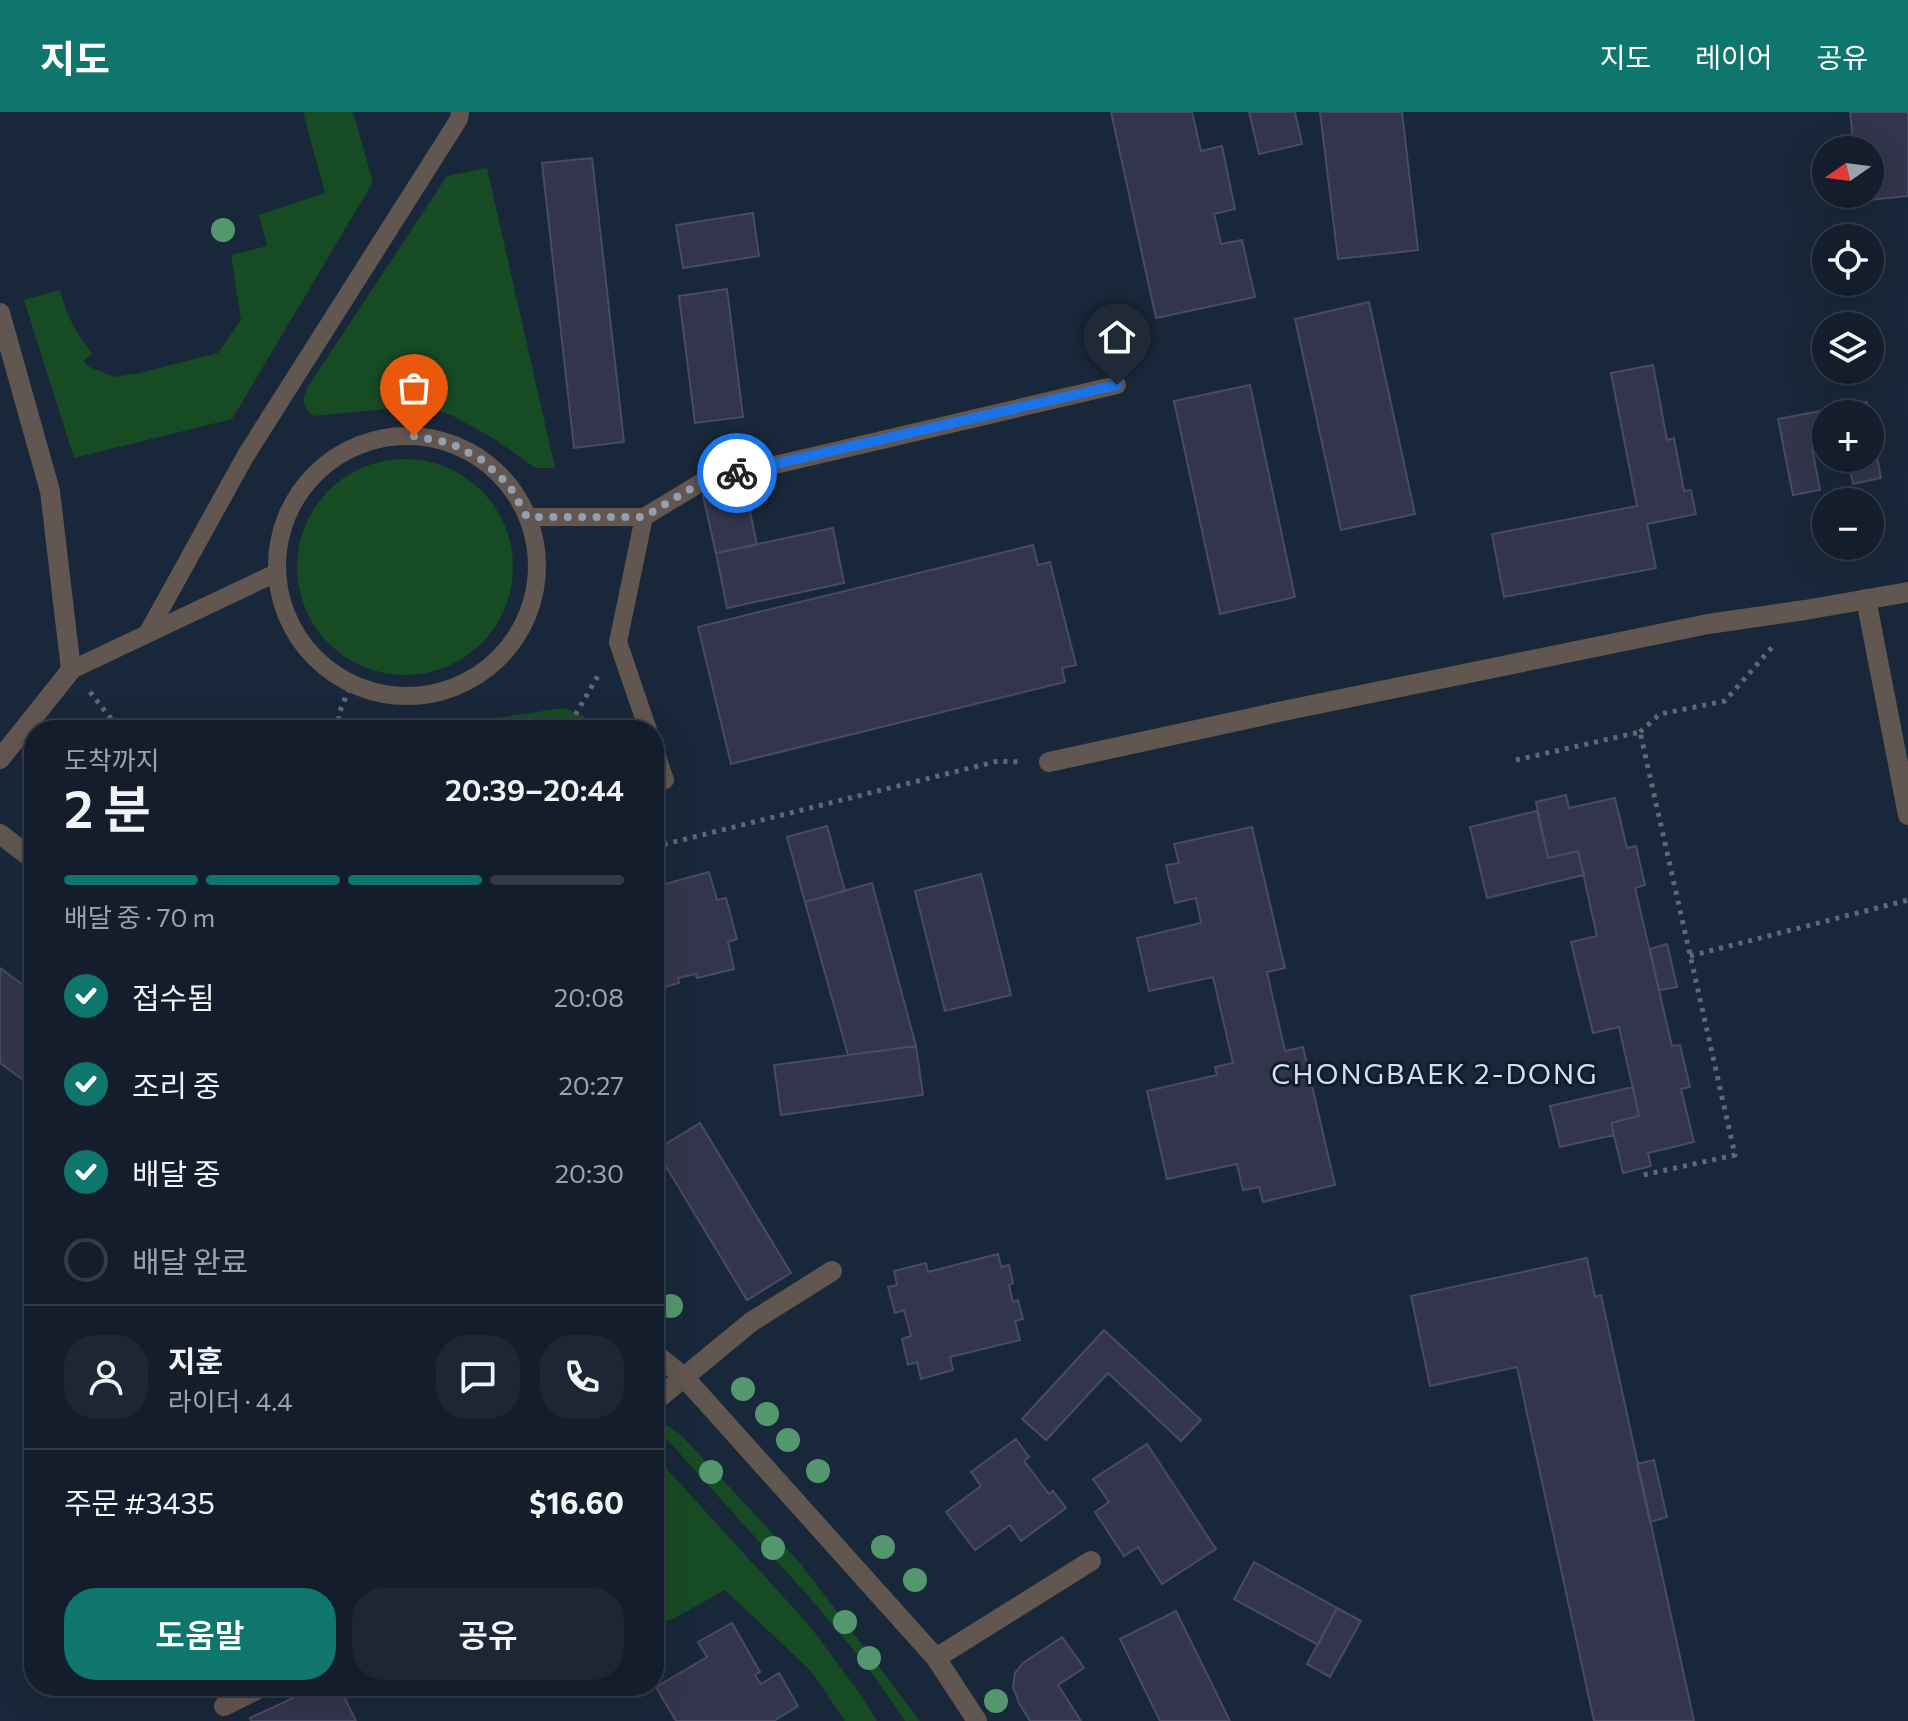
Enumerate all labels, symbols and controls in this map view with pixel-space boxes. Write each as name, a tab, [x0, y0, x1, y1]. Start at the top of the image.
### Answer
text: 지도	[40, 34, 110, 81]
text: 지도	[1600, 40, 1651, 74]
text: 레이어	[1695, 40, 1772, 74]
text: 공유	[1816, 40, 1868, 74]
north arrow	[1812, 136, 1884, 208]
map controls	[1812, 136, 1884, 560]
button: locate	[1812, 224, 1884, 296]
pin	[1083, 303, 1151, 385]
button: layers	[1812, 312, 1884, 384]
icon: home	[1095, 315, 1139, 359]
pin	[380, 354, 448, 436]
icon: bag	[392, 366, 436, 410]
button: +	[1812, 400, 1884, 472]
courier	[697, 433, 777, 513]
icon: bike	[715, 451, 759, 495]
button: −	[1812, 488, 1884, 560]
text: 도착까지	[64, 744, 160, 775]
text: 20:39–20:44	[445, 770, 624, 807]
text: 2 분	[64, 775, 151, 839]
text: 배달 중 · 70 m	[64, 901, 215, 932]
icon: check	[64, 974, 108, 1018]
text: 접수됨	[132, 978, 215, 1015]
text: 20:08	[554, 981, 624, 1012]
district label: CHONGBAEK 2-DONG	[1271, 1056, 1599, 1090]
icon: check	[64, 1062, 108, 1106]
text: 조리 중	[132, 1066, 221, 1103]
text: 20:27	[558, 1069, 624, 1100]
icon: check	[64, 1150, 108, 1194]
text: 배달 중	[132, 1154, 221, 1191]
text: 20:30	[555, 1157, 624, 1188]
text: 배달 완료	[132, 1242, 248, 1279]
button: person	[64, 1335, 148, 1419]
button: chat	[436, 1335, 520, 1419]
button: phone	[540, 1335, 624, 1419]
text: 지훈	[168, 1341, 223, 1378]
text: 라이더 · 4.4	[168, 1385, 293, 1416]
text: 주문 #3435	[64, 1483, 215, 1520]
text: $16.60	[529, 1483, 624, 1520]
button: 도움말	[64, 1588, 336, 1680]
button: 공유	[352, 1588, 624, 1680]

